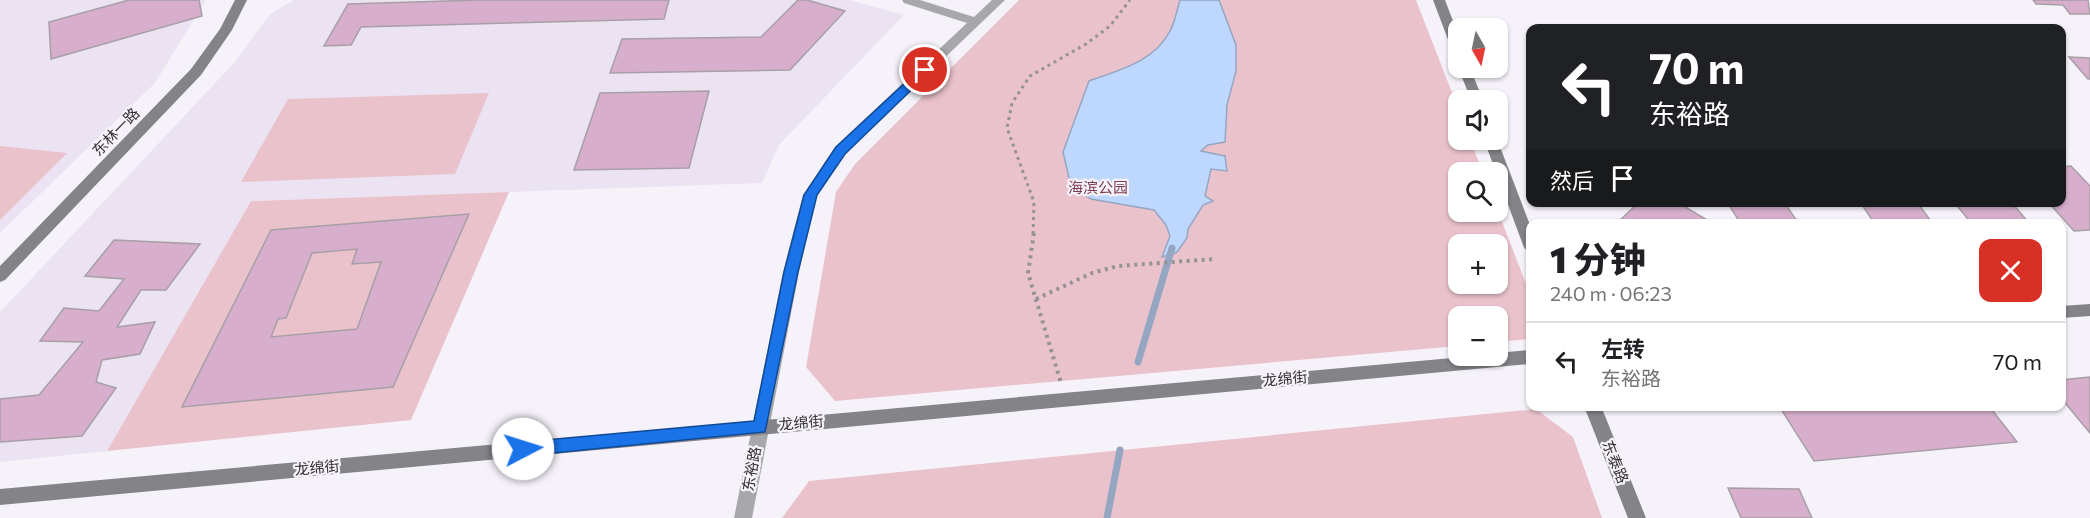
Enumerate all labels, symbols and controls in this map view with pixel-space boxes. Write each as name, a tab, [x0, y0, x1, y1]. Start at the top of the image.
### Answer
north arrow	[1448, 18, 1508, 78]
map controls	[1448, 18, 1508, 366]
text: 70 m	[1649, 41, 1744, 93]
pin	[899, 44, 950, 95]
icon: left	[1550, 48, 1628, 126]
icon: arrive	[908, 53, 941, 86]
button: sound	[1448, 90, 1508, 150]
text: 东裕路	[1649, 97, 1730, 130]
street label: 东林一路	[88, 103, 143, 159]
button: search	[1448, 162, 1508, 222]
icon: arrive	[1606, 162, 1639, 195]
text: 然后	[1550, 167, 1594, 194]
park label: 海滨公园	[1068, 178, 1128, 196]
button: +	[1448, 234, 1508, 294]
text: 1 分钟	[1550, 236, 1646, 280]
button: close	[1979, 239, 2042, 302]
text: 240 m · 06:23	[1550, 281, 1672, 305]
button: −	[1448, 306, 1508, 366]
text: 左转	[1601, 335, 1645, 362]
icon: left	[1550, 345, 1583, 378]
text: 70 m	[1993, 348, 2042, 375]
text: 东裕路	[1601, 366, 1661, 390]
street label: 龙绵街	[1262, 367, 1308, 389]
street label: 龙绵街	[778, 411, 824, 433]
position arrow	[491, 417, 555, 481]
street label: 东泰路	[1599, 437, 1633, 486]
street label: 东裕路	[738, 445, 764, 493]
street label: 龙绵街	[294, 456, 340, 478]

